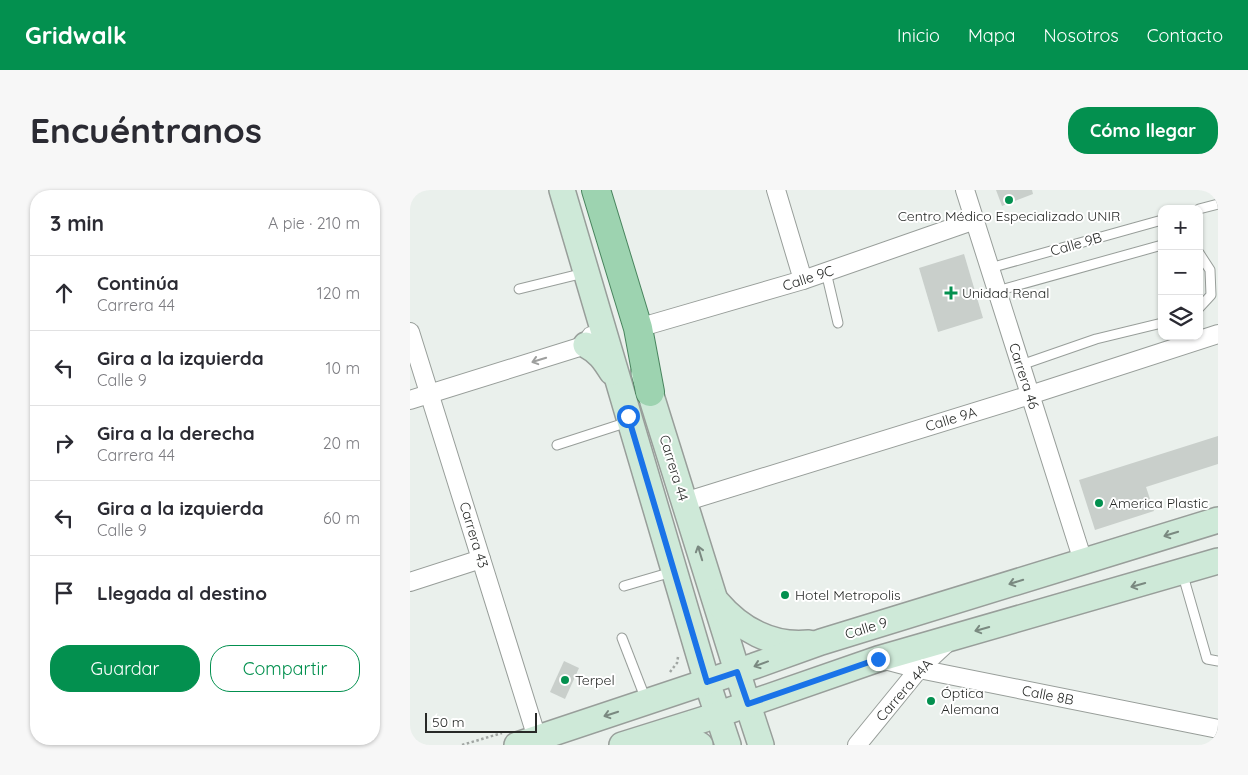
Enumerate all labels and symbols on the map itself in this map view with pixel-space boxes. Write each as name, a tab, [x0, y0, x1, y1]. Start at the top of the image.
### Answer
marker: Centro Médico Especializado UNIR	[1003, 194, 1015, 206]
place label: Centro Médico Especializado UNIR	[898, 207, 1120, 225]
street label: Calle 9B	[1048, 228, 1104, 260]
street label: Calle 9C	[780, 261, 836, 295]
place label: Unidad Renal	[962, 284, 1049, 302]
marker: Unidad Renal	[944, 286, 958, 300]
street label: Carrera 46	[1005, 341, 1043, 412]
one-way arrow	[531, 355, 547, 365]
street label: Calle 9A	[923, 403, 979, 435]
route start	[617, 405, 640, 428]
street label: Carrera 44	[655, 433, 693, 503]
place label: America Plastic	[1109, 494, 1208, 512]
marker: America Plastic	[1093, 497, 1105, 509]
street label: Carrera 43	[455, 500, 493, 570]
one-way arrow	[1164, 530, 1180, 540]
one-way arrow	[695, 545, 705, 561]
one-way arrow	[1008, 577, 1024, 587]
one-way arrow	[1130, 580, 1146, 590]
place label: Hotel Metropolis	[795, 586, 901, 604]
marker: Hotel Metropolis	[779, 589, 791, 601]
street label: Calle 9	[843, 613, 890, 643]
one-way arrow	[974, 625, 990, 635]
route end	[867, 648, 890, 671]
street label: Carrera 44A	[872, 655, 936, 725]
one-way arrow	[754, 660, 770, 669]
place label: Terpel	[575, 671, 615, 689]
marker: Terpel	[559, 674, 571, 686]
street label: Calle 8B	[1021, 681, 1075, 709]
place label: Óptica Alemana	[941, 684, 999, 718]
marker: Óptica Alemana	[925, 695, 937, 707]
scale bar	[425, 710, 538, 733]
one-way arrow	[603, 710, 619, 719]

